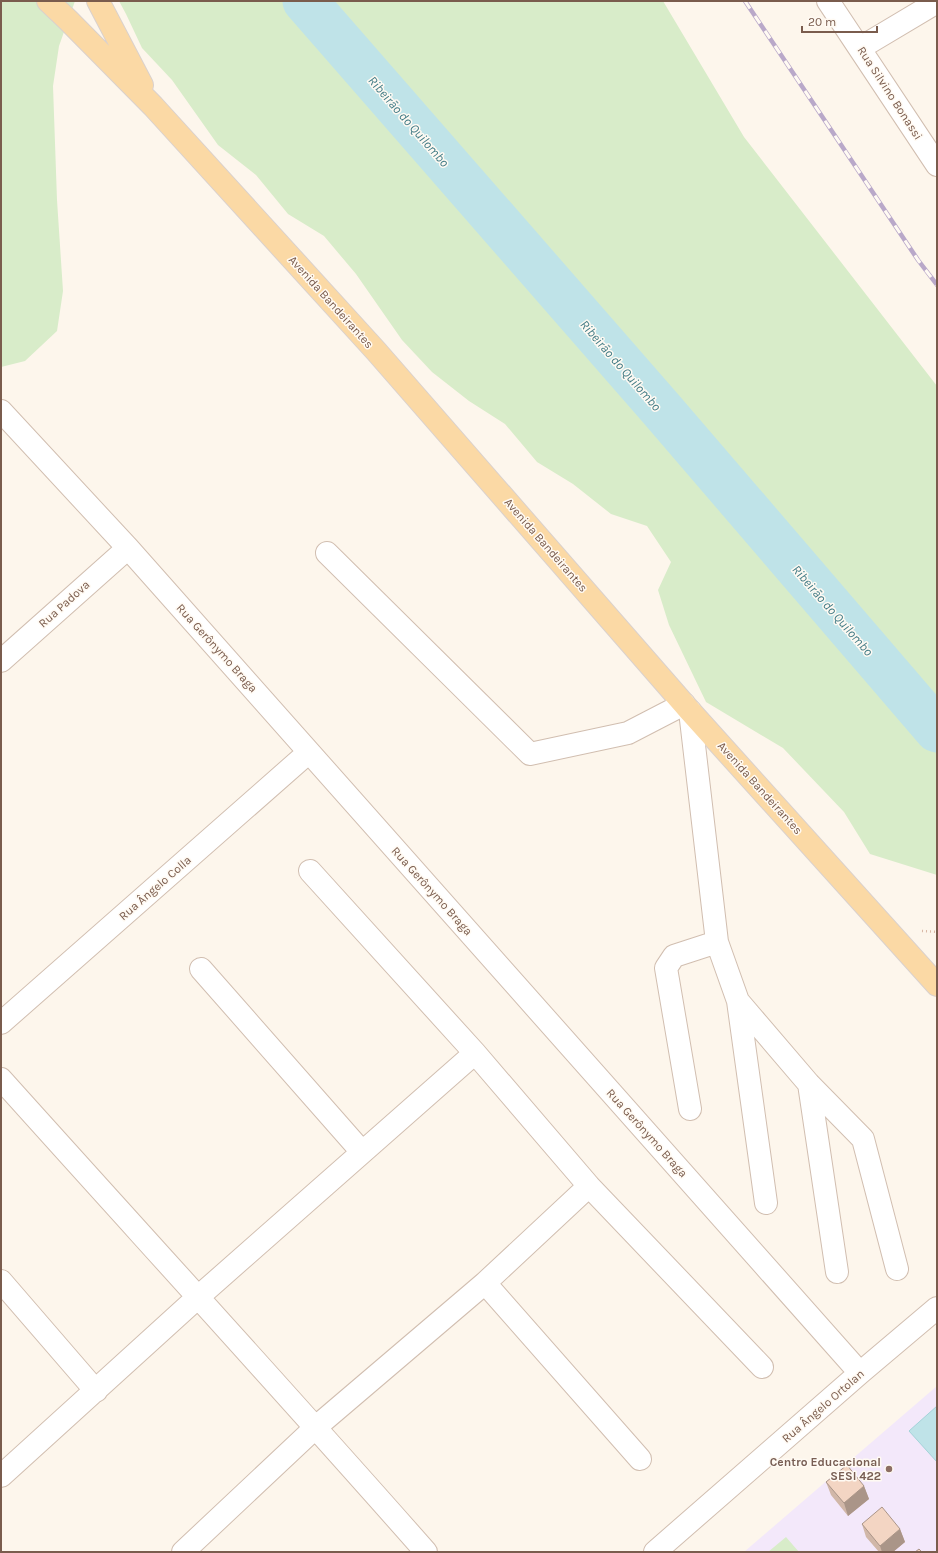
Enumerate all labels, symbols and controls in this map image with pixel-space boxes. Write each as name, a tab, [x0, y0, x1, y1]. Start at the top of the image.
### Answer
scale bar	[802, 8, 877, 34]
text: 20 m	[808, 15, 836, 29]
street label: Rua Silvino Bonassi	[855, 44, 925, 142]
water label: Ribeirão do Quilombo	[365, 73, 453, 170]
street label: Avenida Bandeirantes	[286, 253, 376, 351]
water label: Ribeirão do Quilombo	[577, 317, 665, 414]
street label: Avenida Bandeirantes	[502, 495, 590, 595]
water label: Ribeirão do Quilombo	[789, 562, 877, 659]
street label: Rua Padova	[36, 578, 92, 630]
street label: Rua Gerônymo Braga	[174, 601, 260, 695]
street label: Avenida Bandeirantes	[715, 739, 805, 837]
street label: Rua Gerônymo Braga	[389, 844, 475, 938]
street label: Rua Ângelo Colla	[116, 853, 194, 923]
street label: Rua Gerônymo Braga	[604, 1086, 690, 1180]
street label: Rua Ângelo Ortolan	[779, 1367, 867, 1445]
place label: Centro Educacional SESI 422	[770, 1455, 881, 1483]
marker: Centro Educacional SESI 422	[884, 1464, 894, 1474]

